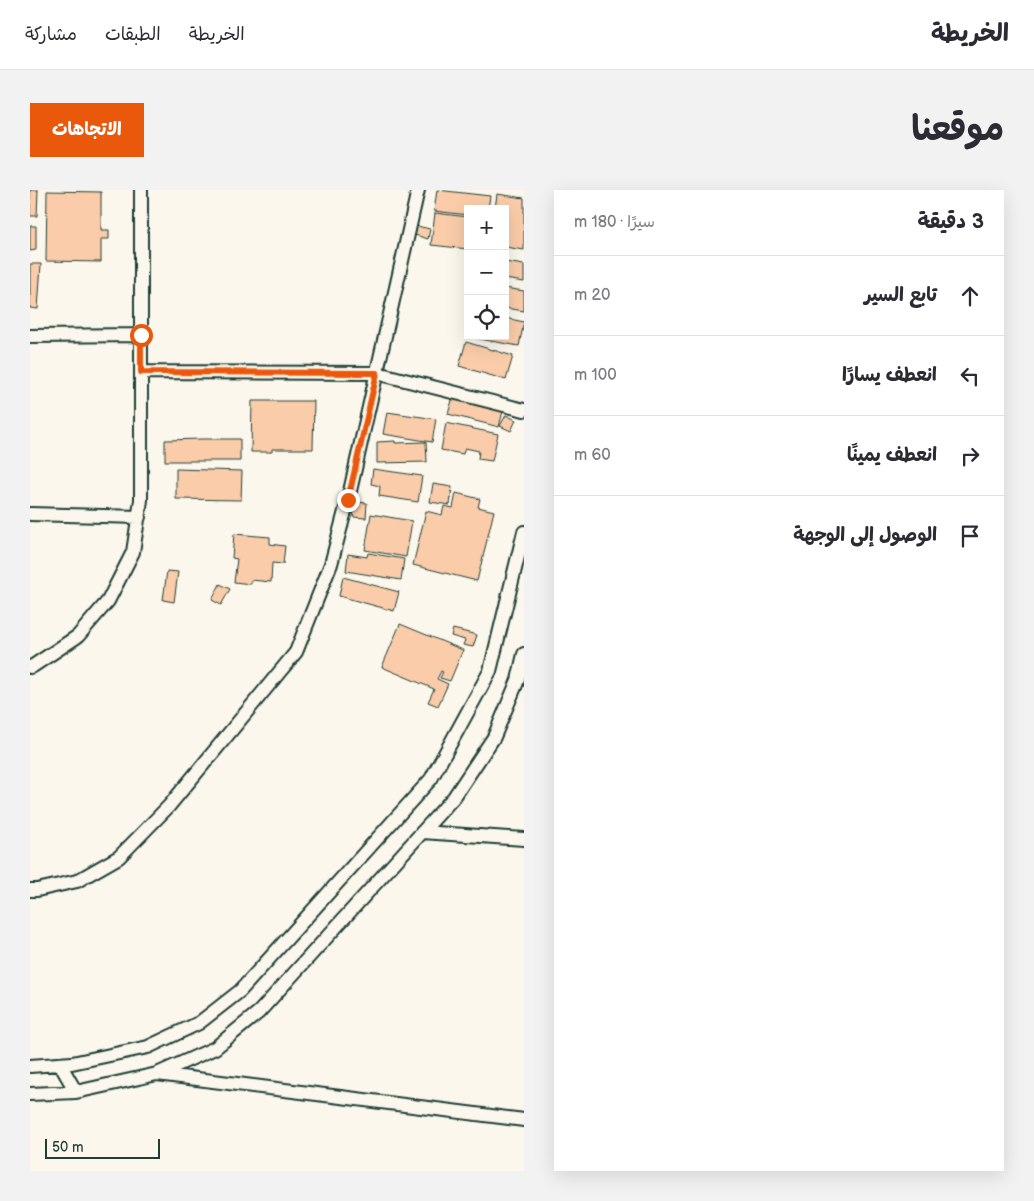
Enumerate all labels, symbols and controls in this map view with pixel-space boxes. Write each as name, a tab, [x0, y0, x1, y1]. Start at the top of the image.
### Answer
text: الخريطة	[931, 19, 1009, 48]
text: مشاركة	[25, 24, 77, 45]
text: الطبقات	[105, 24, 161, 45]
text: الخريطة	[189, 24, 245, 45]
button: الاتجاهات	[30, 103, 144, 157]
text: موقعنا	[911, 108, 1004, 151]
map controls	[464, 205, 509, 340]
button: +	[464, 205, 509, 250]
text: 3 دقيقة	[918, 209, 984, 234]
text: سيرًا · 180 m	[574, 213, 655, 232]
button: −	[464, 250, 509, 295]
icon: ahead	[956, 282, 984, 310]
text: تابع السير	[864, 284, 937, 307]
text: 20 m	[574, 286, 610, 305]
button: locate	[464, 295, 509, 340]
route start	[130, 324, 153, 347]
icon: left	[956, 362, 984, 390]
text: انعطف يسارًا	[842, 364, 937, 387]
text: 100 m	[574, 366, 617, 385]
icon: right	[956, 442, 984, 470]
text: انعطف يمينًا	[847, 444, 937, 467]
text: 60 m	[574, 446, 611, 465]
route end	[337, 489, 360, 512]
icon: arrive	[956, 522, 984, 550]
text: الوصول إلى الوجهة	[793, 524, 937, 547]
scale bar	[45, 1136, 160, 1159]
text: 50 m	[52, 1139, 84, 1156]

